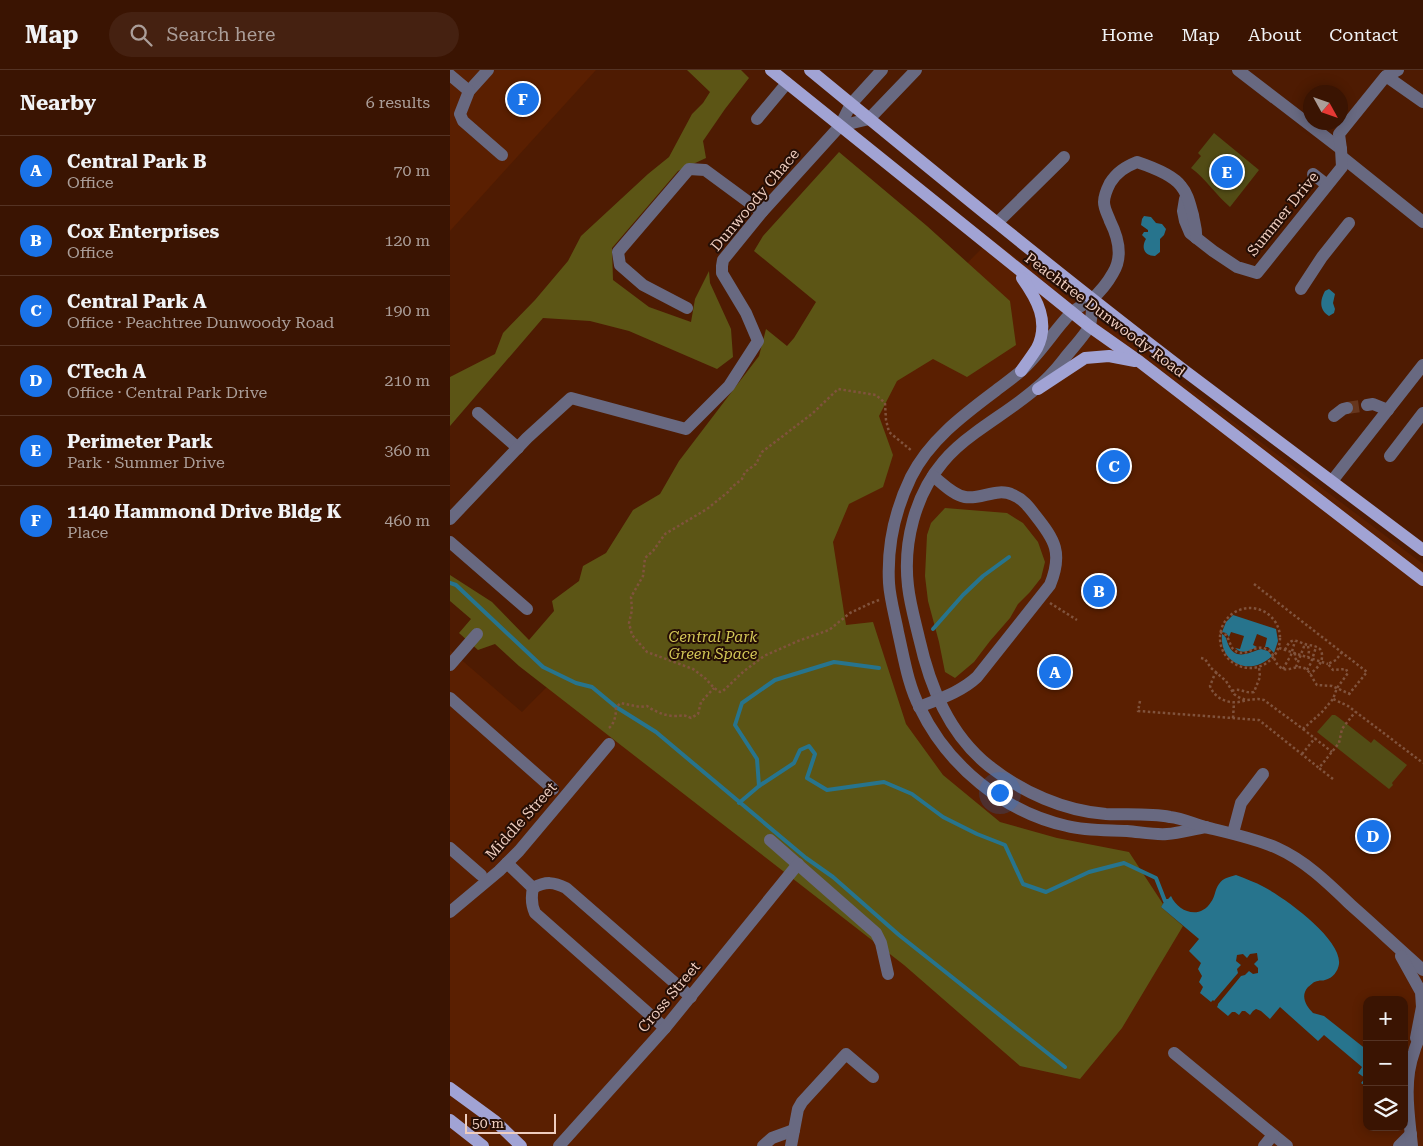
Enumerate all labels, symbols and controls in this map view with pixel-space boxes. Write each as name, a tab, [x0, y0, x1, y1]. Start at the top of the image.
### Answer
search box	[109, 12, 459, 57]
text: Map	[25, 21, 79, 49]
icon: search	[127, 21, 155, 49]
text: Search here	[167, 23, 275, 46]
text: Home	[1101, 24, 1153, 45]
text: Map	[1181, 24, 1220, 45]
text: About	[1248, 24, 1301, 45]
text: Contact	[1329, 24, 1398, 45]
pin: F	[507, 80, 539, 118]
north arrow	[1303, 85, 1348, 130]
text: Nearby	[20, 91, 96, 115]
text: 6 results	[366, 93, 430, 112]
street label: Dunwoody Chace	[707, 145, 803, 255]
text: Central Park B	[67, 150, 207, 173]
pin: E	[1211, 153, 1243, 191]
text: A	[30, 161, 42, 180]
text: 70 m	[393, 161, 430, 180]
street label: Summer Drive	[1243, 168, 1323, 260]
text: Office	[67, 173, 113, 192]
text: Cox Enterprises	[67, 220, 219, 243]
text: B	[30, 231, 42, 250]
text: 120 m	[384, 231, 430, 250]
text: Office	[67, 243, 113, 262]
street label: Peachtree Dunwoody Road	[1021, 249, 1189, 381]
text: Central Park A	[67, 290, 207, 313]
text: C	[30, 301, 42, 320]
text: 190 m	[384, 301, 430, 320]
text: Office · Peachtree Dunwoody Road	[67, 313, 334, 332]
text: CTech A	[67, 360, 146, 383]
text: D	[30, 371, 42, 390]
text: 210 m	[384, 371, 430, 390]
text: Office · Central Park Drive	[67, 383, 267, 402]
text: Perimeter Park	[67, 430, 213, 453]
text: E	[31, 441, 41, 460]
text: 360 m	[384, 441, 430, 460]
pin: C	[1098, 447, 1130, 485]
text: Park · Summer Drive	[67, 453, 225, 472]
text: 1140 Hammond Drive Bldg K	[67, 500, 342, 523]
text: F	[31, 511, 41, 530]
text: 460 m	[384, 511, 430, 530]
text: Place	[67, 523, 108, 542]
pin: B	[1083, 572, 1115, 610]
park label: Central Park Green Space	[669, 628, 758, 663]
pin: A	[1039, 653, 1071, 691]
street label: Middle Street	[482, 778, 561, 863]
your location	[987, 780, 1013, 806]
pin: D	[1357, 817, 1389, 855]
street label: Cross Street	[634, 958, 704, 1036]
map controls	[1363, 996, 1408, 1131]
button: +	[1363, 996, 1408, 1041]
button: −	[1363, 1041, 1408, 1086]
button: layers	[1363, 1086, 1408, 1131]
scale bar	[465, 1111, 556, 1134]
text: 50 m	[472, 1115, 504, 1131]

